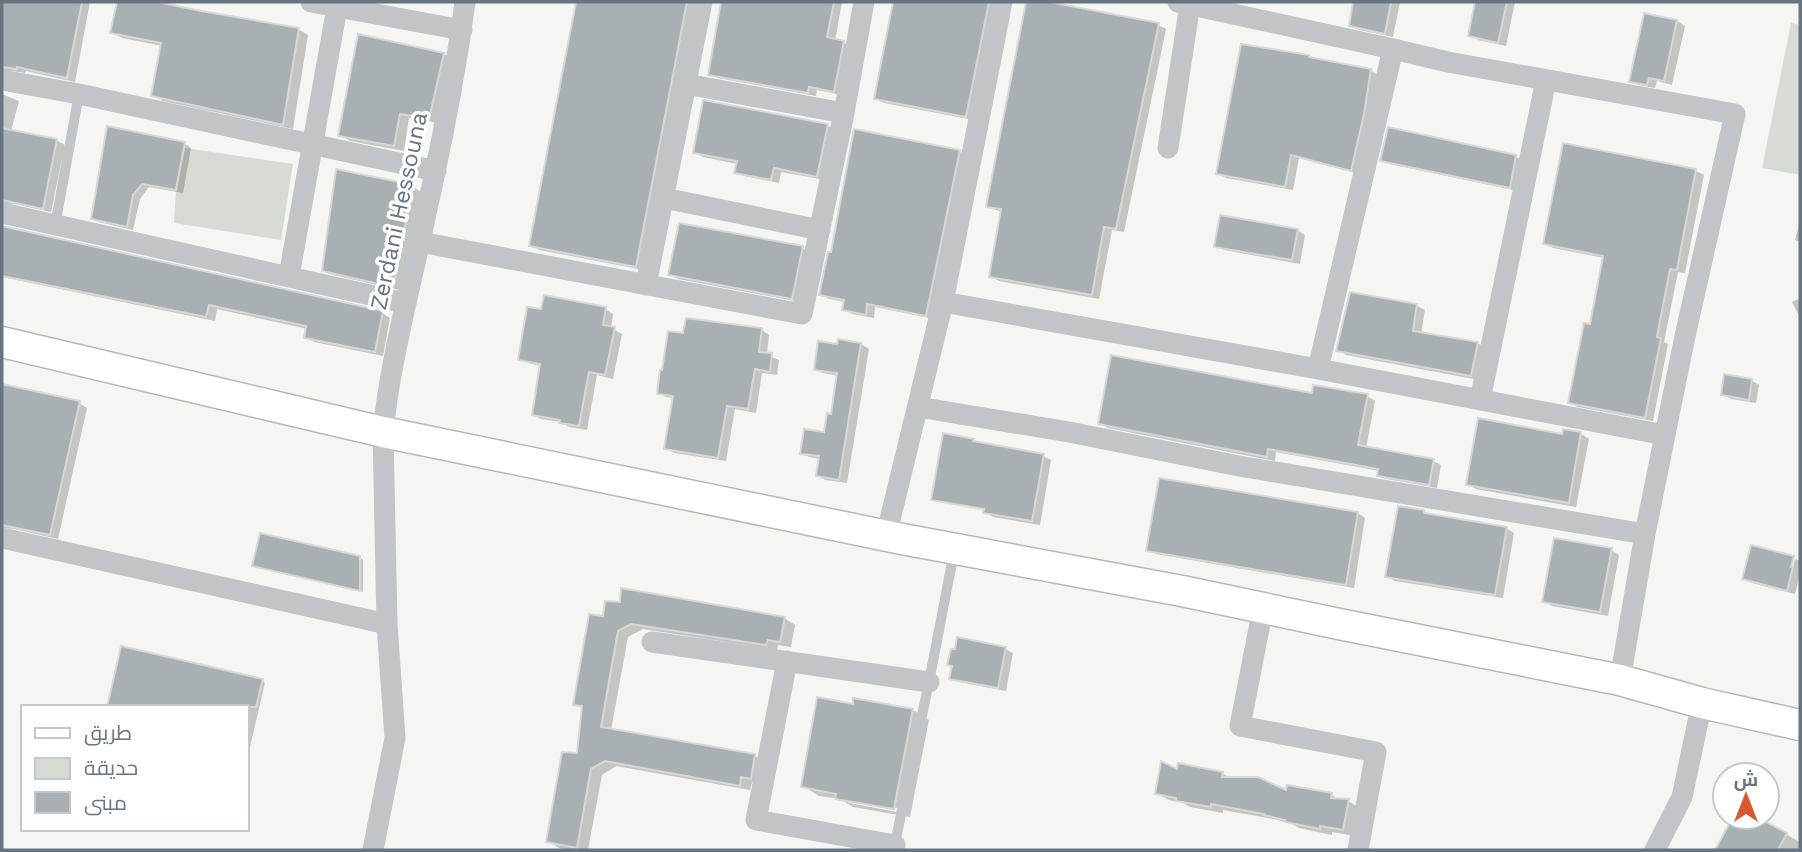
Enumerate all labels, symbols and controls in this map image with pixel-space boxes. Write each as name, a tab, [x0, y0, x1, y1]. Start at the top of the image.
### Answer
street label: Zerdani Hessouna	[365, 110, 433, 312]
legend	[21, 705, 248, 831]
text: طريق	[84, 720, 132, 746]
text: حديقة	[84, 755, 138, 780]
north arrow	[1711, 761, 1781, 831]
text: ش	[1734, 768, 1758, 791]
text: مبنى	[84, 790, 127, 816]

